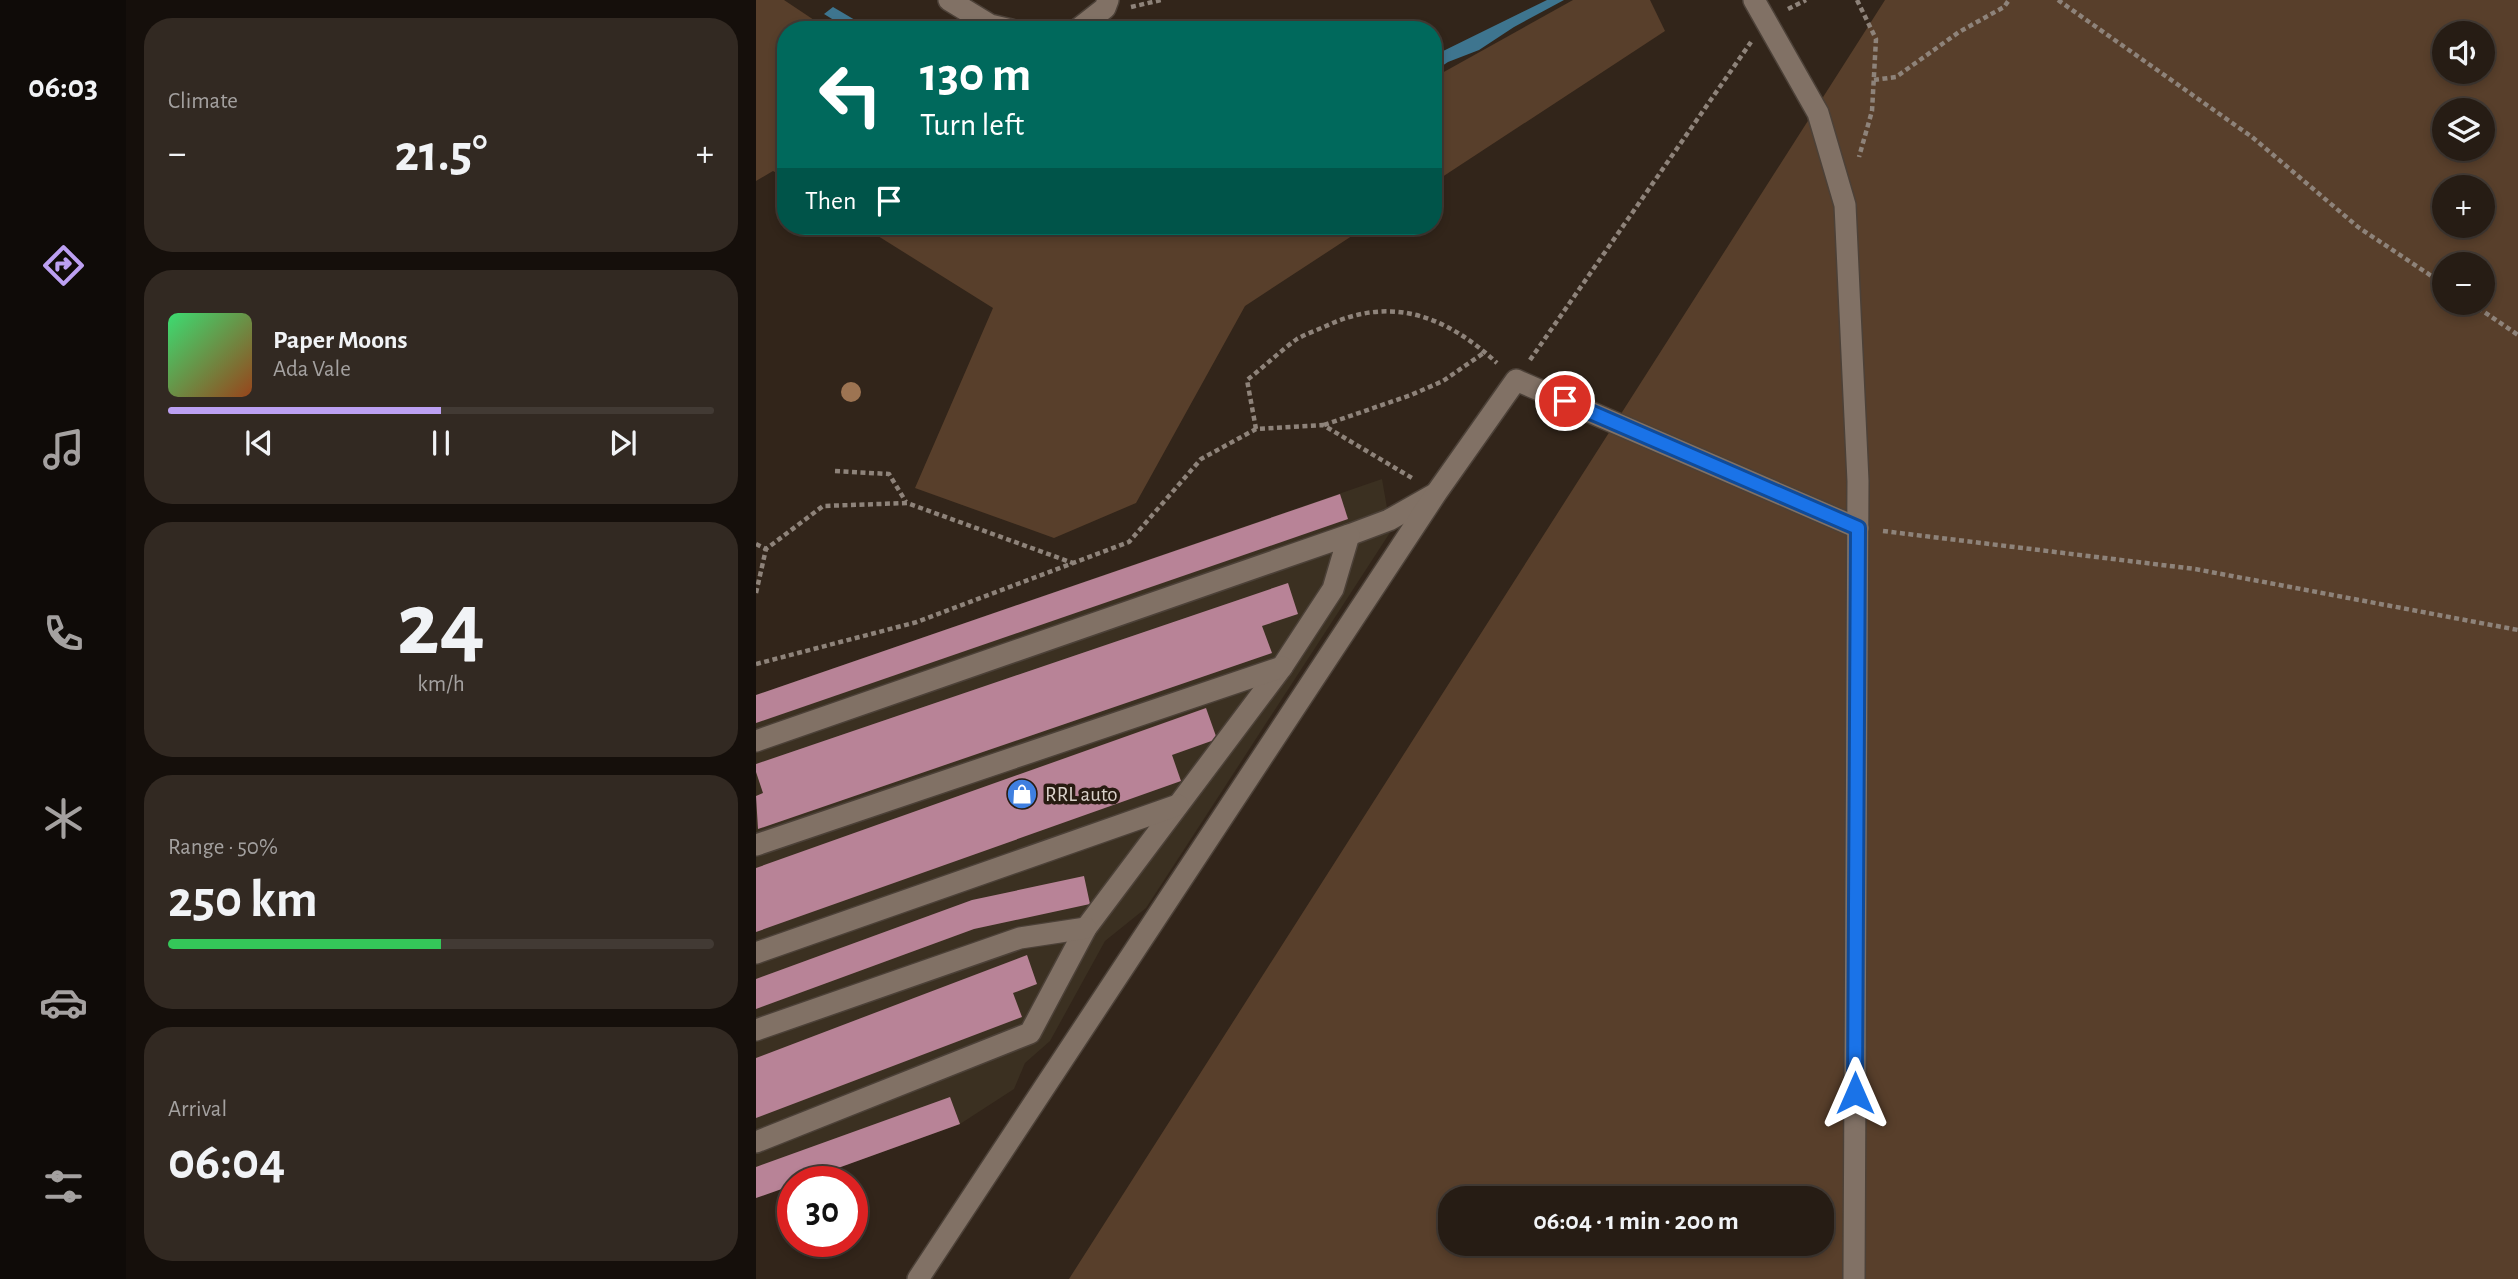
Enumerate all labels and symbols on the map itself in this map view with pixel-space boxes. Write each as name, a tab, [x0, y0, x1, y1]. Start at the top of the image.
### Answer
pin	[1535, 371, 1595, 431]
shop icon: RRL auto	[1005, 777, 1039, 811]
place label: RRL auto	[1045, 784, 1118, 805]
position arrow	[1818, 1056, 1892, 1130]
speed limit sign: 30	[777, 1166, 868, 1257]

